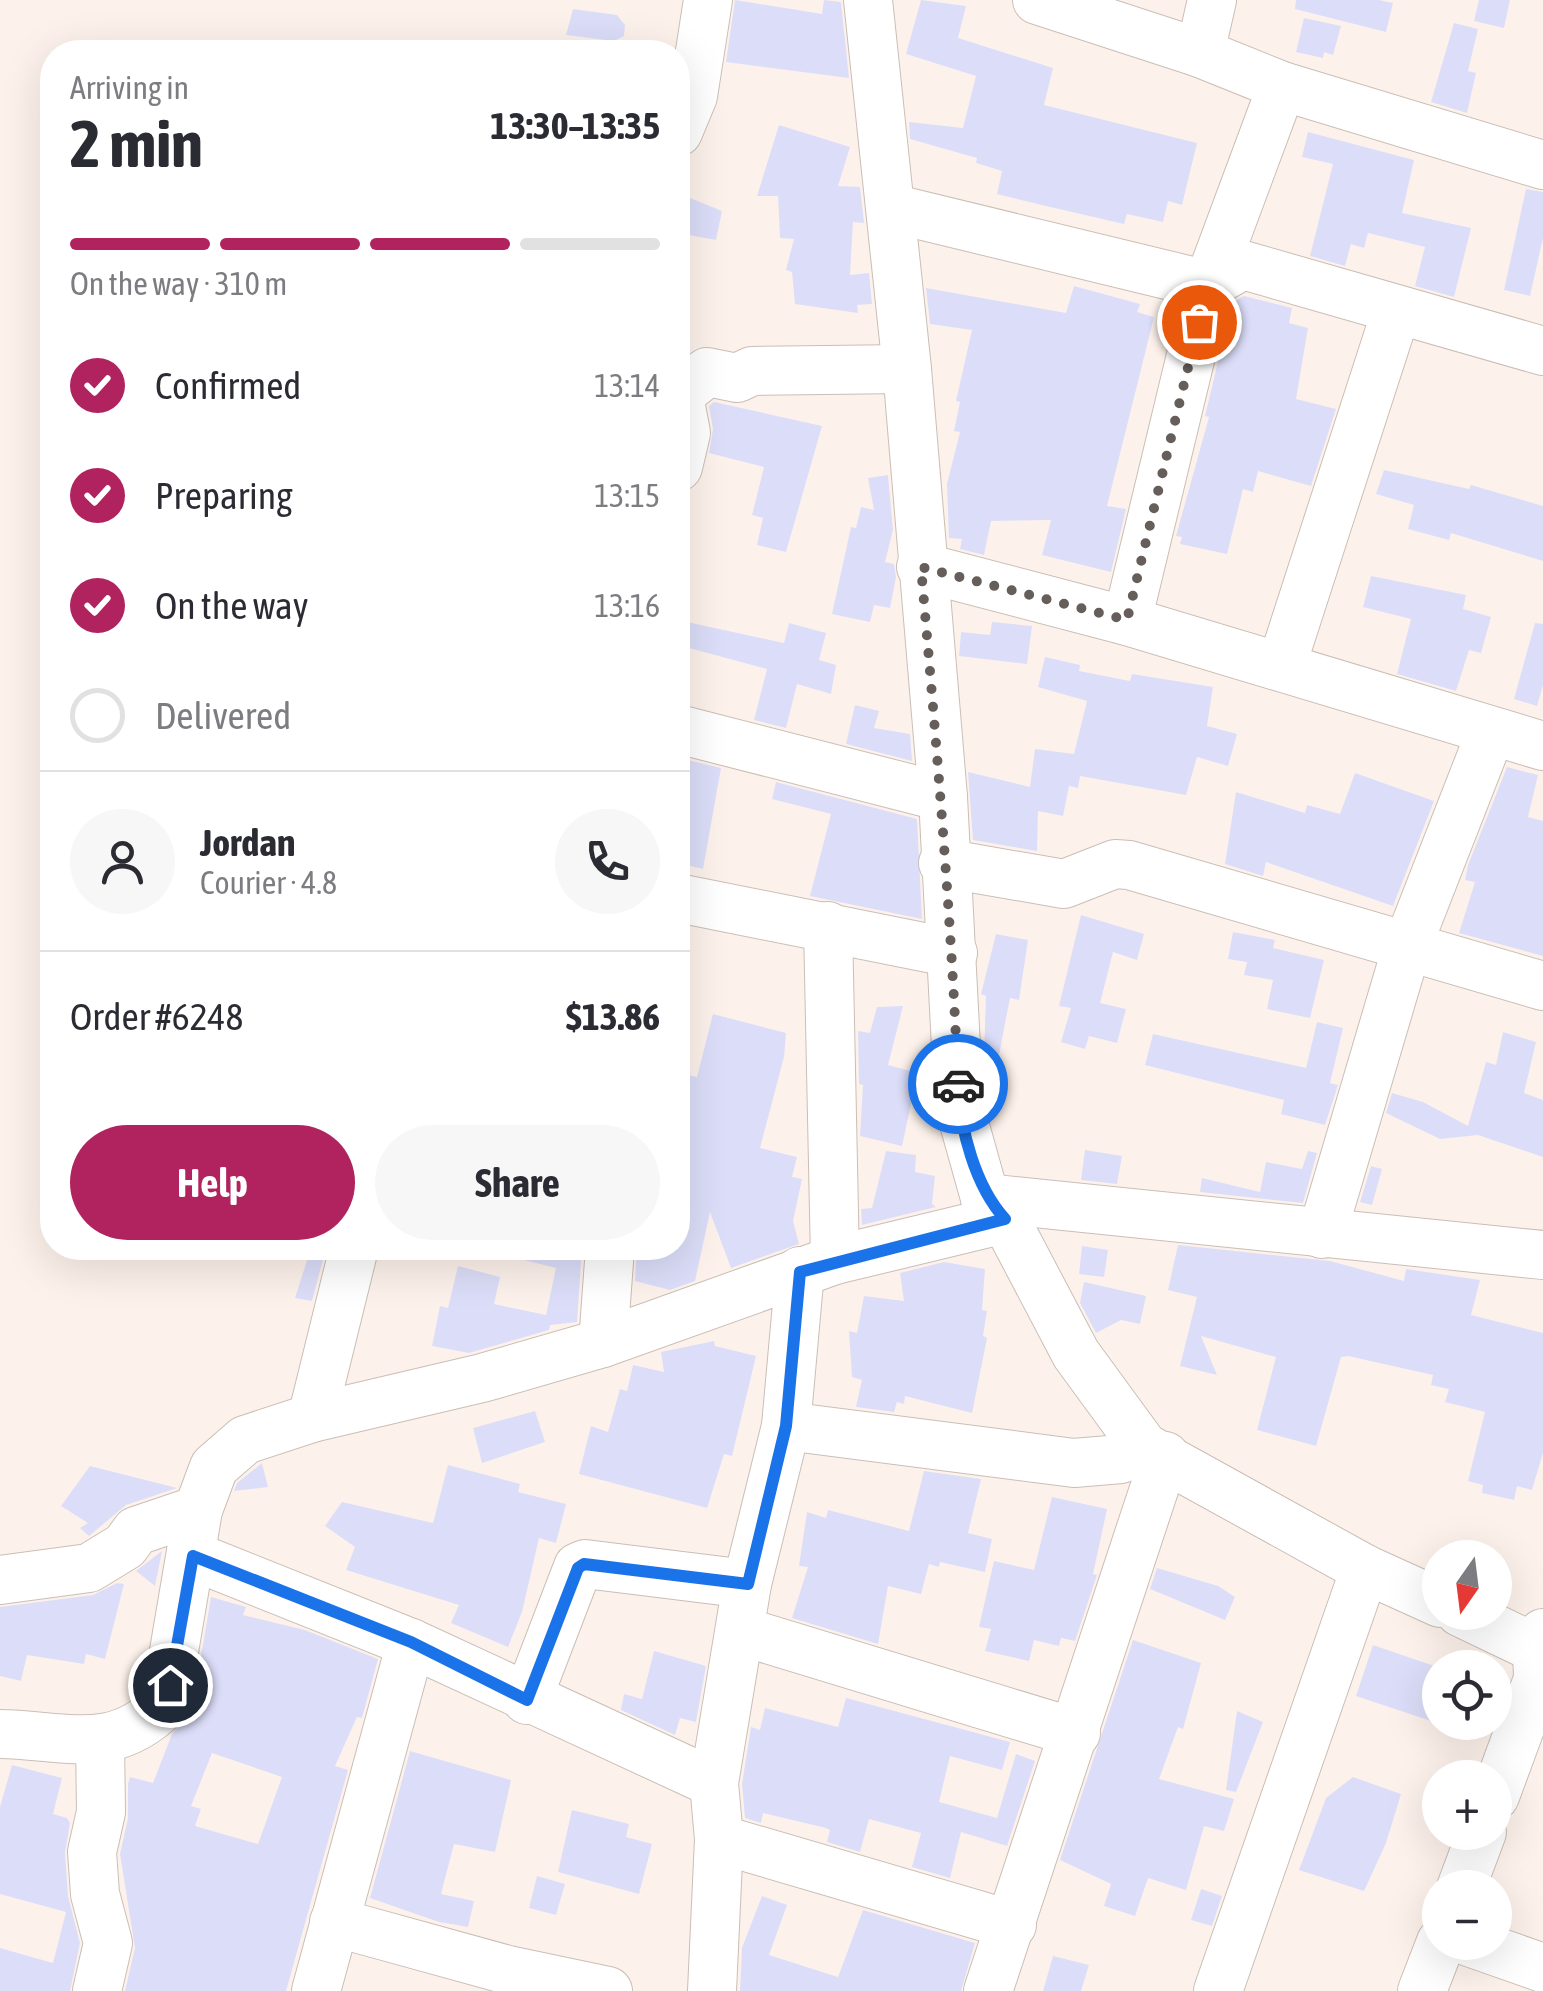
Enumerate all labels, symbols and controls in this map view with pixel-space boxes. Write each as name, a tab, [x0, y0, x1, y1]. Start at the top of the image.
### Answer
text: Arriving in	[70, 69, 189, 106]
text: 13:30–13:35	[490, 104, 660, 147]
text: 2 min	[70, 106, 203, 181]
text: On the way · 310 m	[70, 265, 287, 302]
pin	[1157, 280, 1242, 365]
icon: bag	[1172, 295, 1227, 350]
icon: check	[70, 358, 125, 413]
text: Confirmed	[155, 364, 301, 407]
text: 13:14	[594, 367, 660, 404]
icon: check	[70, 468, 125, 523]
text: Preparing	[155, 474, 293, 517]
text: 13:15	[594, 477, 660, 514]
icon: check	[70, 578, 125, 633]
text: On the way	[155, 584, 308, 627]
text: 13:16	[594, 587, 660, 624]
text: Delivered	[155, 694, 291, 737]
button: person	[70, 809, 175, 914]
button: phone	[555, 809, 660, 914]
text: Jordan	[200, 821, 295, 864]
text: Courier · 4.8	[200, 864, 337, 901]
text: Order #6248	[70, 995, 243, 1038]
text: $13.86	[566, 995, 660, 1038]
courier	[908, 1034, 1008, 1134]
icon: car	[931, 1057, 986, 1112]
button: Help	[70, 1125, 355, 1240]
button: Share	[375, 1125, 660, 1240]
north arrow	[1422, 1540, 1512, 1630]
map controls	[1422, 1540, 1512, 1960]
pin	[128, 1643, 213, 1728]
button: locate	[1422, 1650, 1512, 1740]
icon: home	[143, 1658, 198, 1713]
button: +	[1422, 1760, 1512, 1850]
button: −	[1422, 1870, 1512, 1960]

